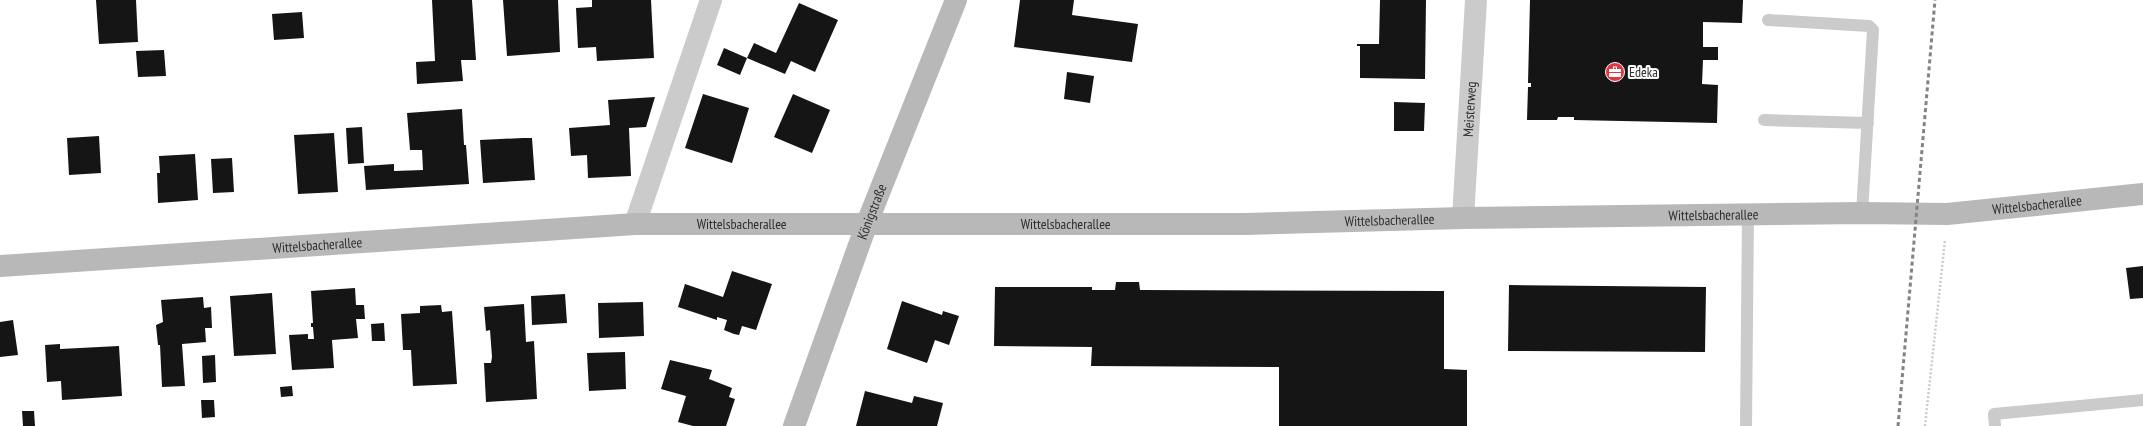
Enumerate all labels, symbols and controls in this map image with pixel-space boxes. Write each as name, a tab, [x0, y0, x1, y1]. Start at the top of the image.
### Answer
office icon: Edeka	[1604, 61, 1626, 83]
place label: Edeka	[1629, 63, 1658, 81]
street label: Meisterweg	[1459, 81, 1480, 138]
street label: Königstraße	[853, 181, 891, 242]
street label: Wittelsbacherallee	[1991, 191, 2083, 218]
street label: Wittelsbacherallee	[1668, 205, 1759, 224]
street label: Wittelsbacherallee	[1344, 210, 1435, 230]
street label: Wittelsbacherallee	[697, 215, 787, 233]
street label: Wittelsbacherallee	[1021, 215, 1111, 233]
street label: Wittelsbacherallee	[272, 233, 363, 257]

